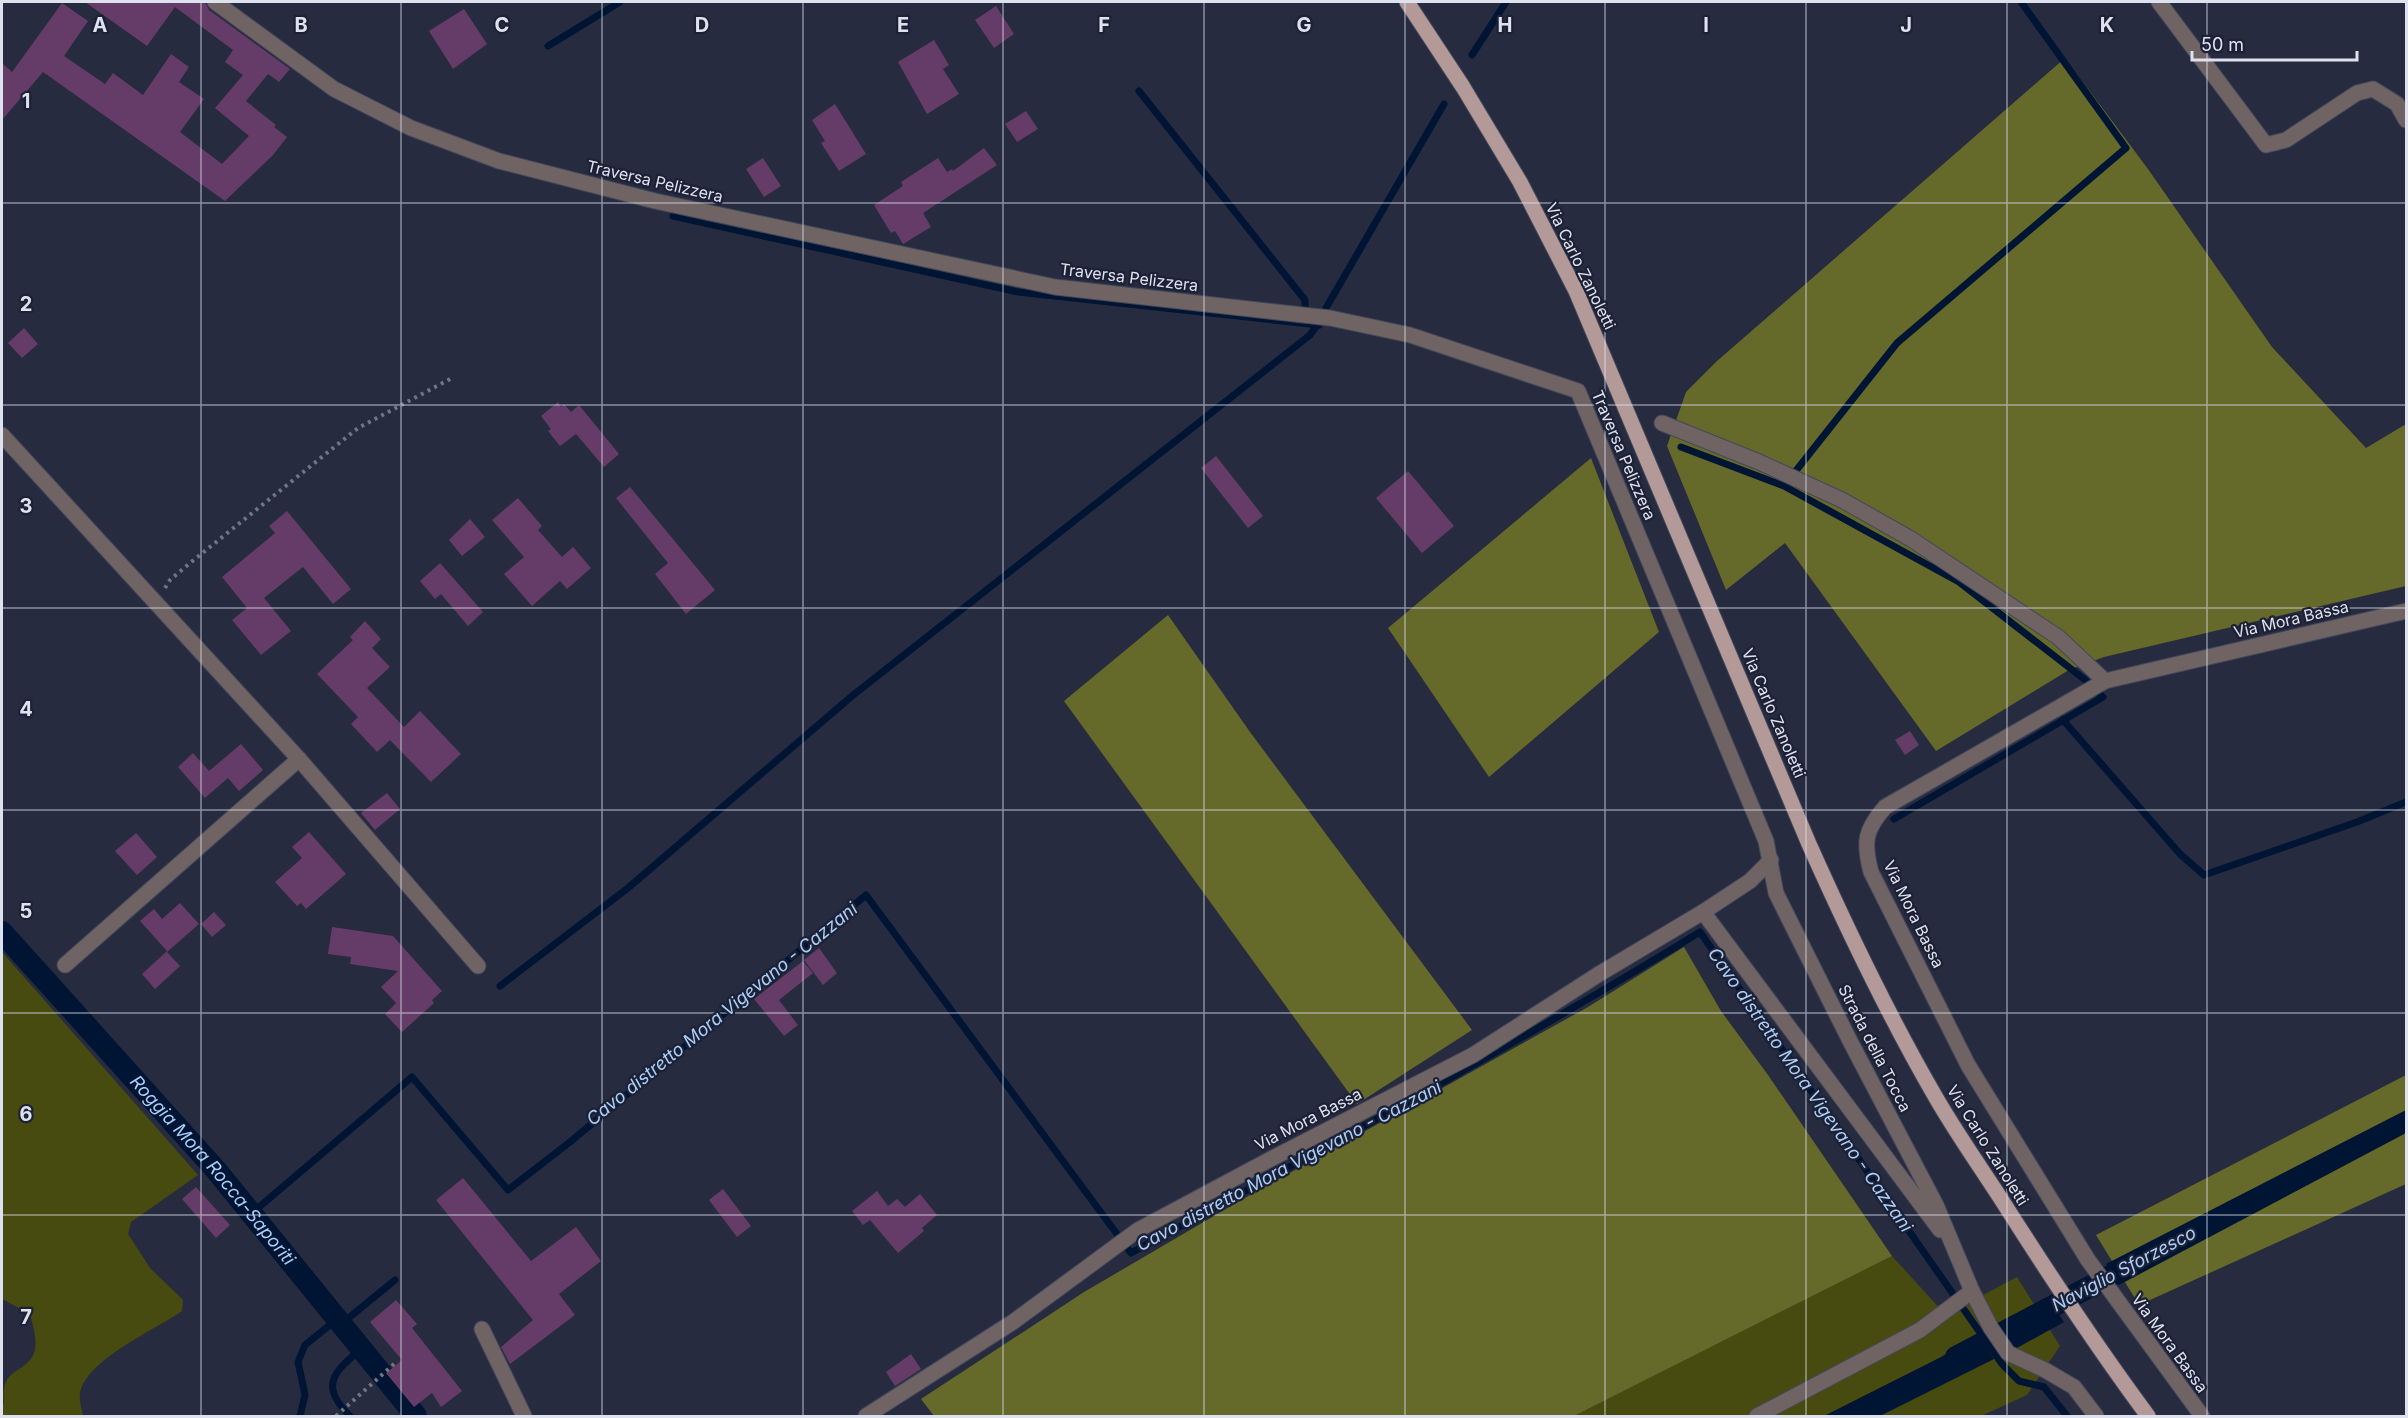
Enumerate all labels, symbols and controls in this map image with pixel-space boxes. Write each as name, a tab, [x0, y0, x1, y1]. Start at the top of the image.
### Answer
text: A	[93, 13, 108, 37]
text: B	[294, 13, 308, 37]
text: C	[495, 13, 509, 37]
text: D	[695, 13, 709, 37]
text: E	[897, 13, 909, 37]
text: F	[1098, 13, 1110, 37]
text: G	[1296, 13, 1312, 37]
text: H	[1498, 13, 1512, 37]
text: I	[1703, 13, 1709, 37]
text: J	[1900, 13, 1912, 37]
text: K	[2100, 13, 2114, 37]
scale bar	[2192, 24, 2357, 62]
text: 50 m	[2201, 34, 2244, 55]
text: 1	[22, 89, 30, 113]
street label: Traversa Pelizzera	[585, 156, 725, 206]
street label: Via Carlo Zanoletti	[1542, 199, 1620, 333]
street label: Traversa Pelizzera	[1059, 259, 1199, 295]
text: 2	[20, 292, 32, 316]
street label: Traversa Pelizzera	[1588, 387, 1660, 523]
text: 3	[20, 494, 32, 518]
street label: Via Mora Bassa	[2232, 596, 2350, 642]
street label: Via Carlo Zanoletti	[1738, 645, 1810, 781]
text: 4	[19, 697, 33, 721]
street label: Via Mora Bassa	[1879, 857, 1949, 971]
water label: Cavo distretto Mora Vigevano - Cazzani	[582, 897, 862, 1129]
text: 5	[20, 899, 32, 923]
water label: Cavo distretto Mora Vigevano - Cazzani	[1704, 943, 1918, 1236]
street label: Strada della Tocca	[1834, 981, 1916, 1115]
water label: Roggia Mora Rocca-Saporiti	[126, 1071, 300, 1269]
water label: Cavo distretto Mora Vigevano - Cazzani	[1133, 1076, 1445, 1255]
street label: Via Carlo Zanoletti	[1943, 1081, 2033, 1209]
street label: Via Mora Bassa	[1251, 1083, 1365, 1155]
text: 6	[20, 1102, 33, 1126]
water label: Naviglio Sforzesco	[2048, 1222, 2200, 1315]
street label: Via Mora Bassa	[2127, 1290, 2213, 1396]
text: 7	[20, 1305, 32, 1329]

